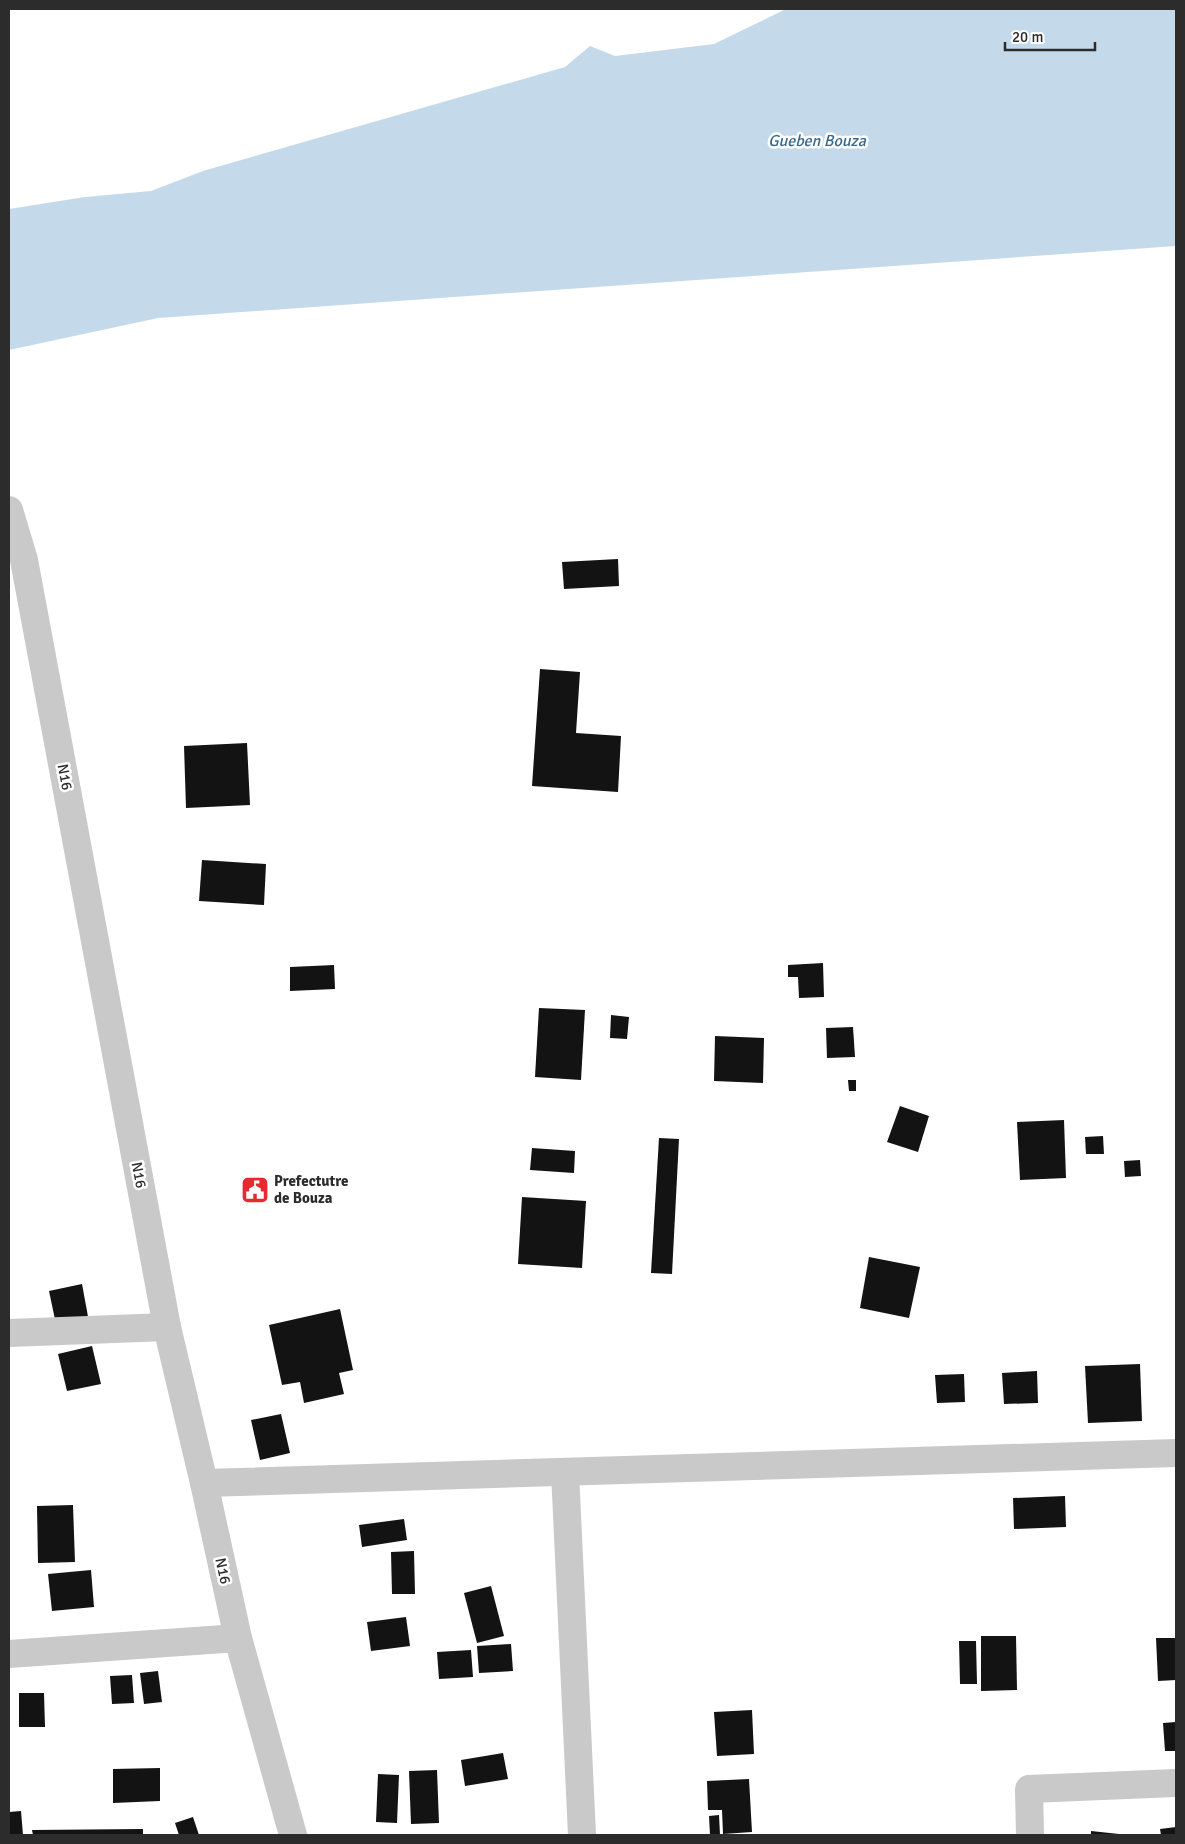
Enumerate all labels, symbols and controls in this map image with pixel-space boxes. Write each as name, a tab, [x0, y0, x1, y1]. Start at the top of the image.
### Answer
scale bar	[1005, 20, 1095, 52]
text: 20 m	[1012, 28, 1043, 46]
water label: Gueben Bouza	[768, 131, 867, 151]
street label: N16	[54, 762, 76, 792]
street label: N16	[128, 1160, 150, 1190]
place label: Prefectutre de Bouza	[274, 1172, 348, 1207]
public building icon: Prefectutre de Bouza	[240, 1175, 270, 1205]
street label: N16	[211, 1556, 235, 1586]

